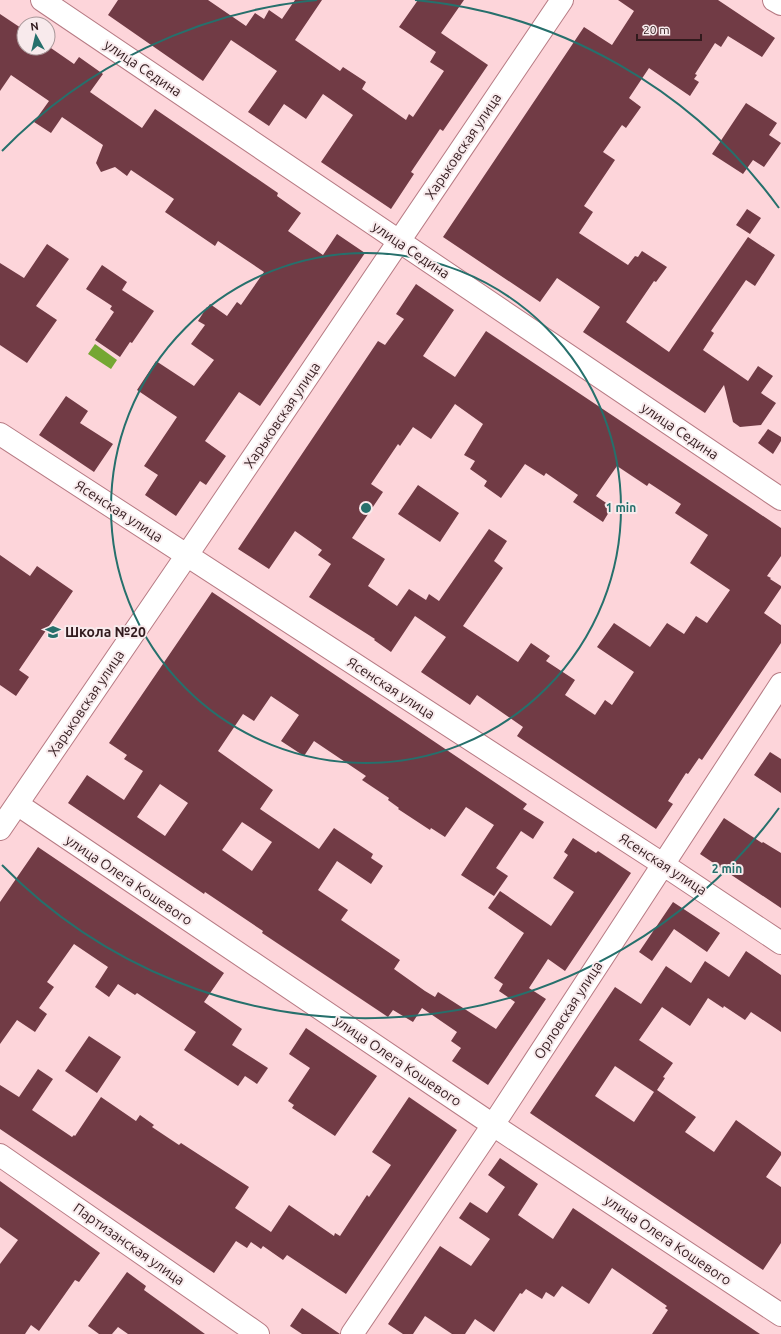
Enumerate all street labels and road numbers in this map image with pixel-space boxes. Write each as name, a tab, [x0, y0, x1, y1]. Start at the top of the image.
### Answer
street label: улица Седина	[101, 36, 185, 100]
street label: Харьковская улица	[422, 90, 504, 202]
street label: улица Седина	[369, 218, 453, 282]
street label: Харьковская улица	[241, 359, 323, 471]
street label: улица Седина	[638, 399, 722, 463]
street label: Ясенская улица	[72, 477, 166, 545]
street label: Харьковская улица	[45, 647, 127, 759]
street label: Ясенская улица	[344, 654, 438, 722]
street label: Ясенская улица	[616, 830, 710, 898]
street label: улица Олега Кошевого	[63, 832, 195, 928]
street label: Орловская улица	[530, 958, 606, 1062]
street label: улица Олега Кошевого	[332, 1013, 464, 1109]
street label: улица Олега Кошевого	[602, 1192, 734, 1288]
street label: Партизанская улица	[71, 1200, 187, 1288]

